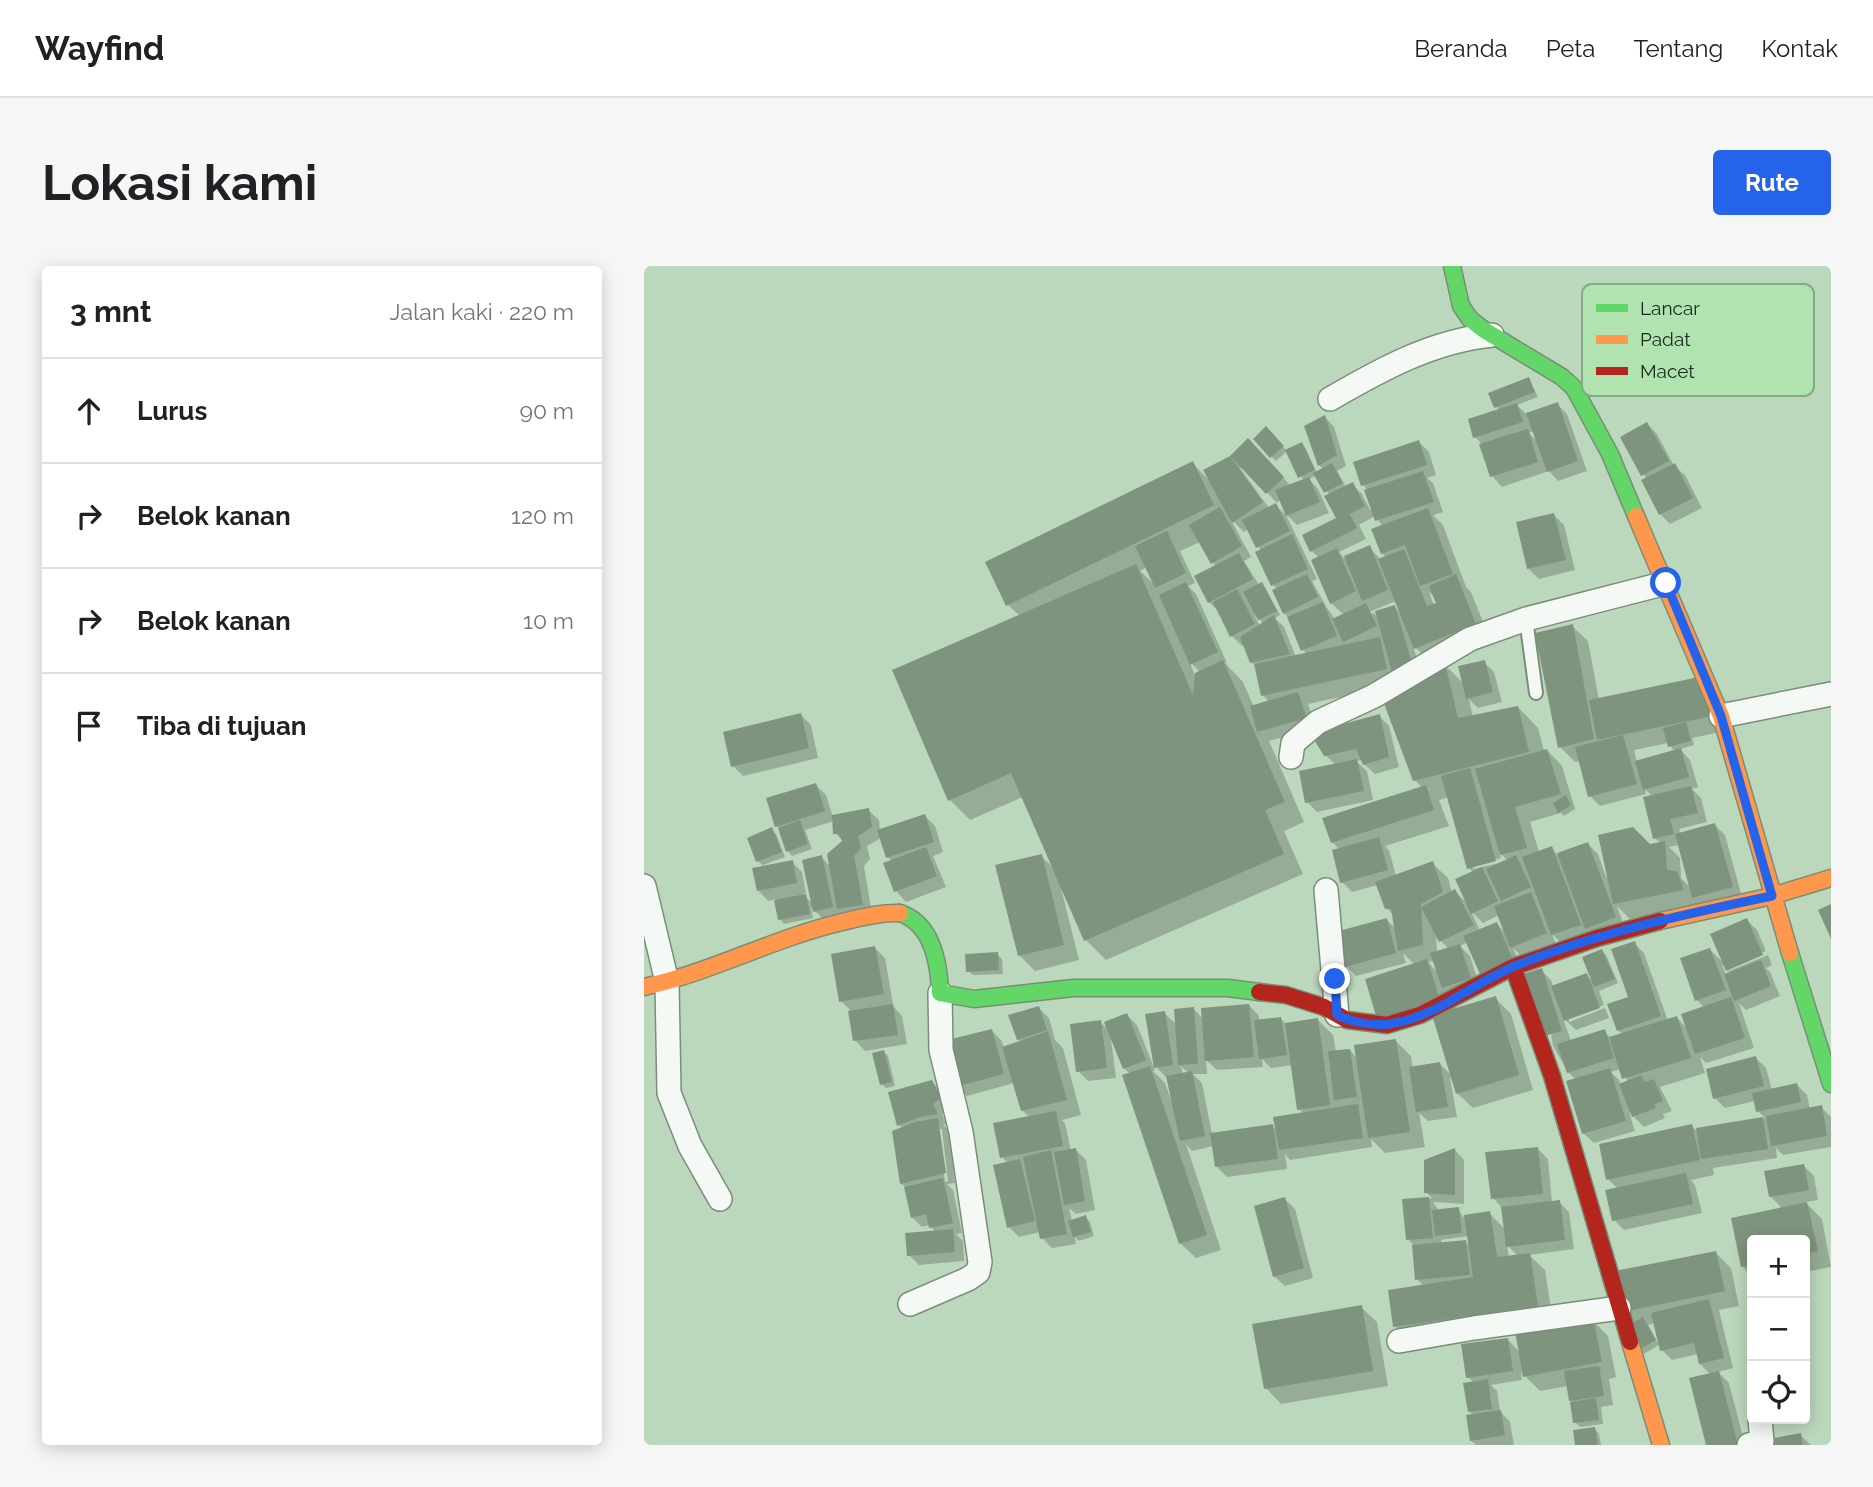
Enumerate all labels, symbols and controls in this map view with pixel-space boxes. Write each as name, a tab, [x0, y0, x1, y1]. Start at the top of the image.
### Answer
text: Wayfind	[35, 29, 164, 68]
text: Beranda	[1414, 34, 1508, 63]
text: Peta	[1546, 34, 1595, 63]
text: Tentang	[1633, 34, 1723, 63]
text: Kontak	[1761, 34, 1838, 63]
button: Rute	[1713, 150, 1831, 215]
text: Lokasi kami	[42, 154, 317, 211]
legend	[1582, 284, 1814, 396]
text: 3 mnt	[70, 294, 151, 329]
text: Lancar	[1640, 297, 1700, 319]
text: Jalan kaki · 220 m	[390, 298, 574, 325]
text: Padat	[1640, 328, 1691, 350]
text: Macet	[1640, 360, 1695, 382]
icon: ahead	[70, 392, 108, 430]
text: Lurus	[137, 396, 207, 426]
text: 90 m	[519, 397, 574, 424]
icon: right	[70, 497, 108, 535]
text: Belok kanan	[137, 501, 291, 531]
text: 120 m	[511, 502, 574, 529]
route start	[1650, 567, 1681, 598]
icon: right	[70, 602, 108, 640]
text: Belok kanan	[137, 606, 291, 636]
text: 10 m	[523, 607, 574, 634]
icon: arrive	[70, 707, 108, 745]
text: Tiba di tujuan	[137, 711, 307, 741]
route end	[1319, 963, 1350, 994]
map controls	[1747, 1235, 1810, 1424]
button: +	[1747, 1235, 1810, 1298]
button: −	[1747, 1298, 1810, 1361]
button: locate	[1747, 1361, 1810, 1424]

